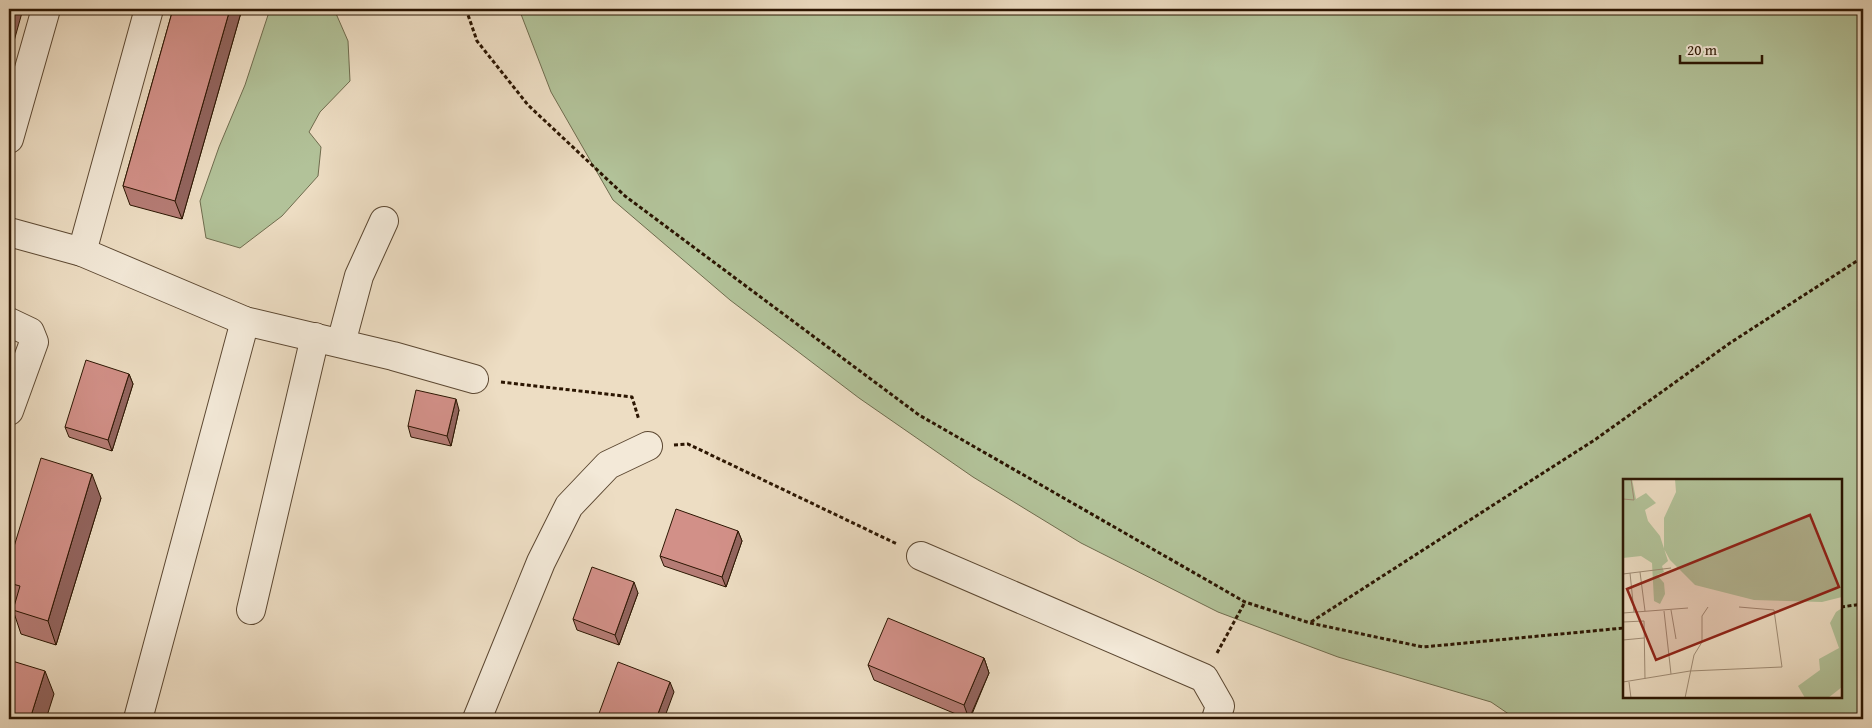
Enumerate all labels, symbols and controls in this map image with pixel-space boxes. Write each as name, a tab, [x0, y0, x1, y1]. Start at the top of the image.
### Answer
scale bar	[1680, 32, 1762, 64]
text: 20 m	[1687, 39, 1718, 60]
inset map	[1623, 479, 1842, 698]

